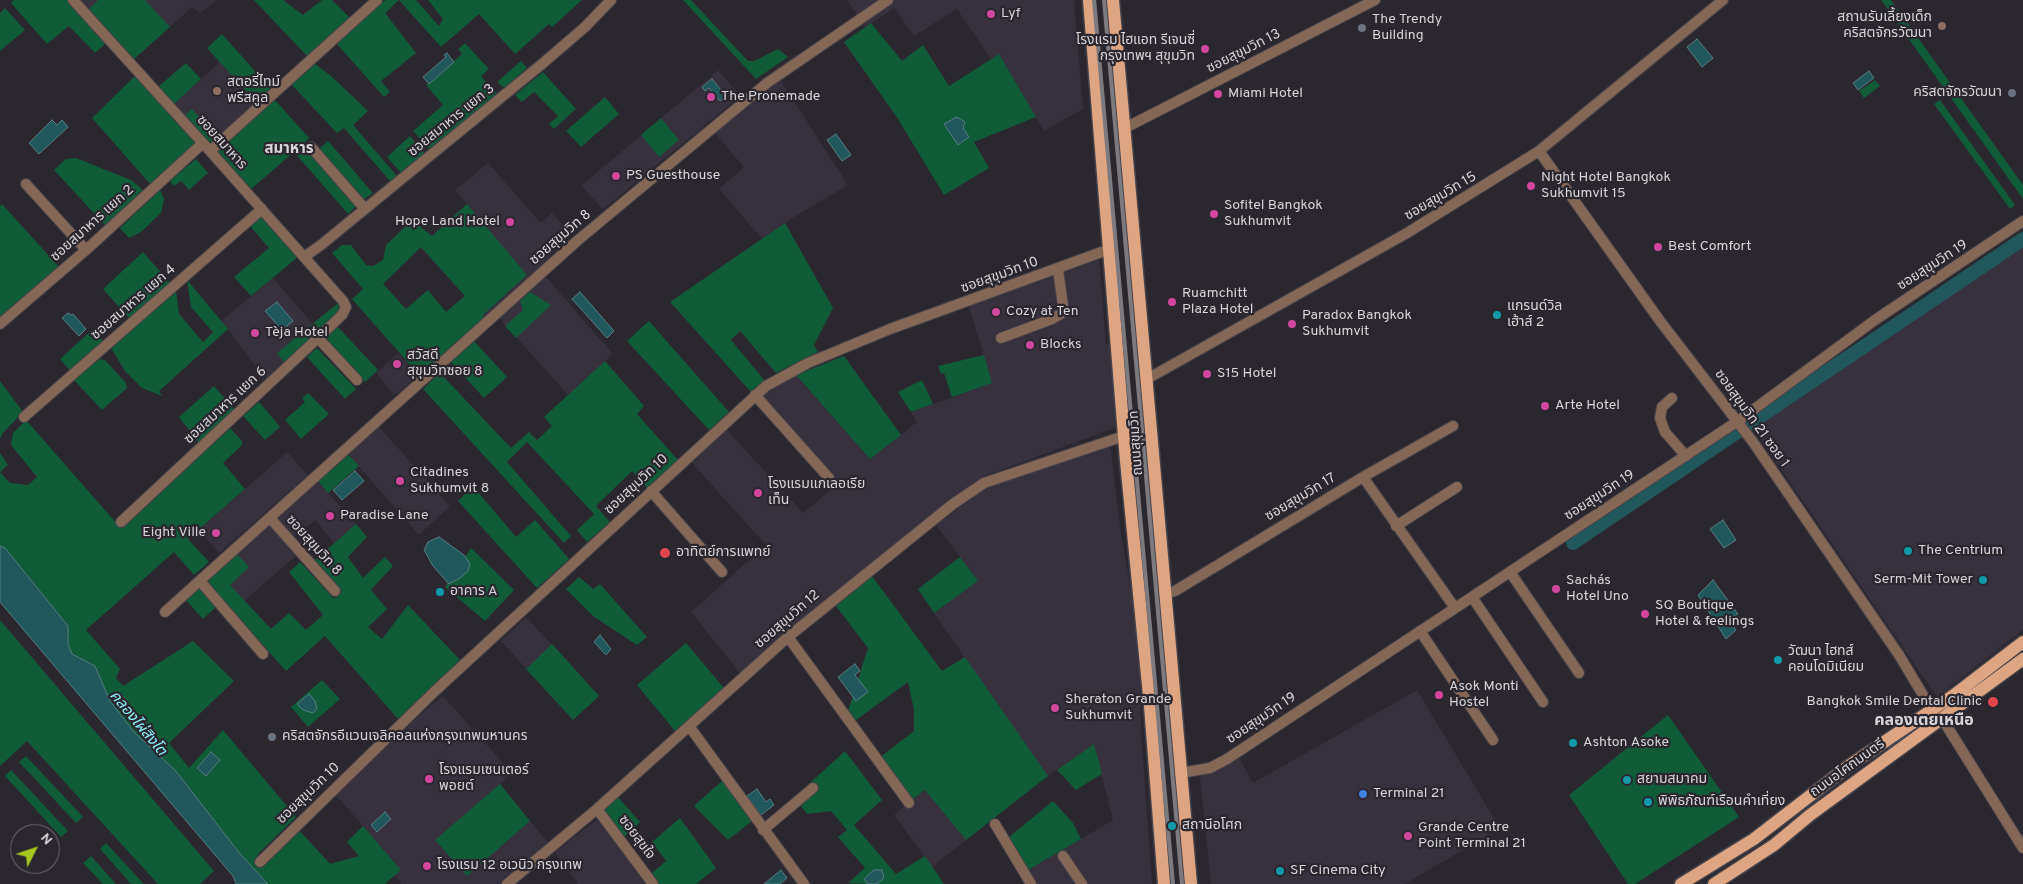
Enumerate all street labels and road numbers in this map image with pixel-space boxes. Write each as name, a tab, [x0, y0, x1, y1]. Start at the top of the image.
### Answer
street label: ซอยสุขุมวิท 13	[1204, 26, 1284, 78]
street label: ซอยสมาหาร แยก 3	[405, 81, 499, 161]
street label: ซอยสมาหาร	[192, 112, 250, 174]
street label: ซอยสุขุมวิท 15	[1402, 169, 1480, 225]
street label: ซอยสมาหาร แยก 2	[48, 182, 138, 266]
street label: ซอยสุขุมวิท 8	[527, 207, 595, 269]
street label: ซอยสุขุมวิท 19	[1895, 237, 1971, 295]
street label: ซอยสุขุมวิท 10	[959, 254, 1041, 298]
street label: ซอยสมาหาร แยก 4	[88, 262, 180, 344]
street label: ซอยสมาหาร แยก 6	[181, 364, 271, 448]
street label: ซอยสุขุมวิท 21 ซอย 1	[1710, 367, 1792, 471]
street label: ถนนสุขุมวิท	[1126, 410, 1148, 476]
street label: ซอยสุขุมวิท 10	[602, 451, 672, 519]
street label: ซอยสุขุมวิท 19	[1562, 467, 1638, 525]
street label: ซอยสุขุมวิท 17	[1263, 470, 1339, 526]
street label: ซอยสุขุมวิท 8	[281, 512, 345, 580]
street label: ซอยสุขุมวิท 12	[752, 587, 824, 653]
street label: ซอยสุขุมวิท 19	[1224, 689, 1300, 749]
street label: ถนนอโศกมนตรี	[1808, 736, 1888, 802]
street label: ซอยสุขุมวิท 10	[274, 760, 344, 828]
street label: ซอยสุขใจ	[614, 813, 658, 863]

